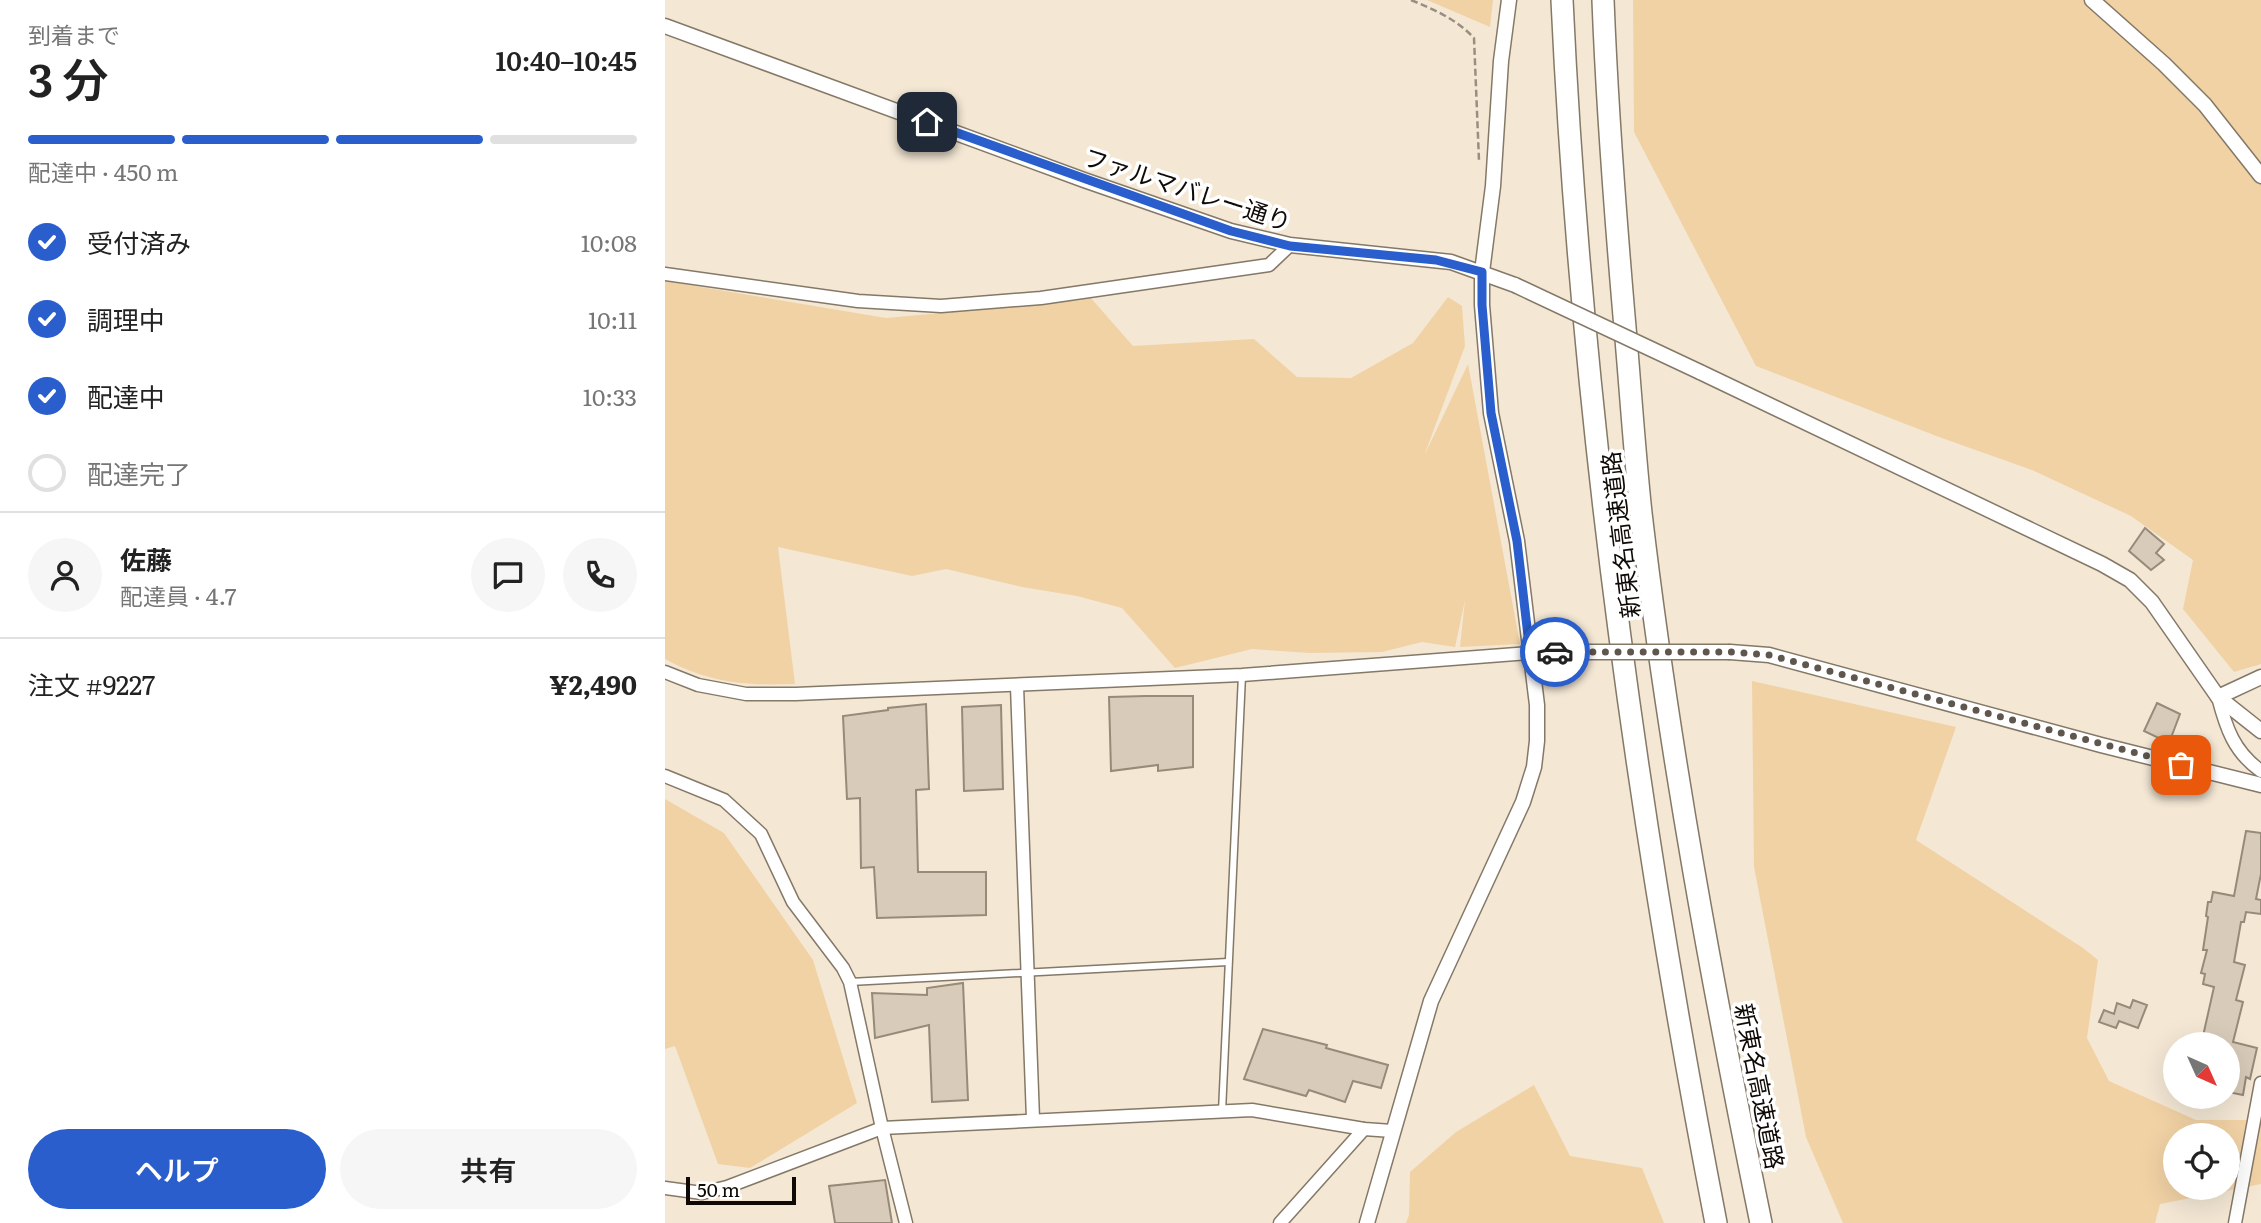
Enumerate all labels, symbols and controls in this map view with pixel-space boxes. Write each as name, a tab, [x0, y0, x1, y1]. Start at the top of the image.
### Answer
text: 到着まで	[28, 17, 120, 51]
text: 10:40–10:45	[496, 40, 637, 79]
text: 3 分	[28, 43, 109, 111]
pin	[897, 92, 957, 152]
icon: home	[908, 103, 946, 141]
street label: ファルマバレー通り	[1080, 138, 1296, 238]
text: 配達中 · 450 m	[28, 154, 178, 188]
text: 受付済み	[87, 222, 191, 261]
icon: check	[28, 223, 66, 261]
text: 10:08	[581, 225, 637, 259]
text: 調理中	[87, 299, 165, 338]
icon: check	[28, 300, 66, 338]
text: 10:11	[588, 302, 637, 336]
text: 配達中	[87, 376, 165, 415]
icon: check	[28, 377, 66, 415]
text: 10:33	[583, 379, 637, 413]
street label: 新東名高速道路	[1591, 449, 1647, 621]
text: 配達完了	[87, 453, 191, 492]
button: person	[28, 538, 102, 612]
button: chat	[471, 538, 545, 612]
button: phone	[563, 538, 637, 612]
text: 佐藤	[120, 539, 172, 578]
text: 配達員 · 4.7	[120, 578, 236, 612]
courier	[1520, 617, 1590, 687]
icon: car	[1536, 633, 1574, 671]
text: 注文 #9227	[28, 664, 155, 703]
text: ¥2,490	[549, 664, 637, 703]
pin	[2151, 735, 2211, 795]
icon: bag	[2162, 746, 2200, 784]
street label: 新東名高速道路	[1728, 1000, 1794, 1172]
north arrow	[2163, 1032, 2240, 1110]
map controls	[2163, 1032, 2240, 1200]
button: locate	[2163, 1123, 2240, 1200]
button: ヘルプ	[28, 1129, 326, 1209]
button: 共有	[340, 1129, 637, 1209]
scale bar	[686, 1174, 796, 1206]
text: 50 m	[697, 1175, 740, 1203]

